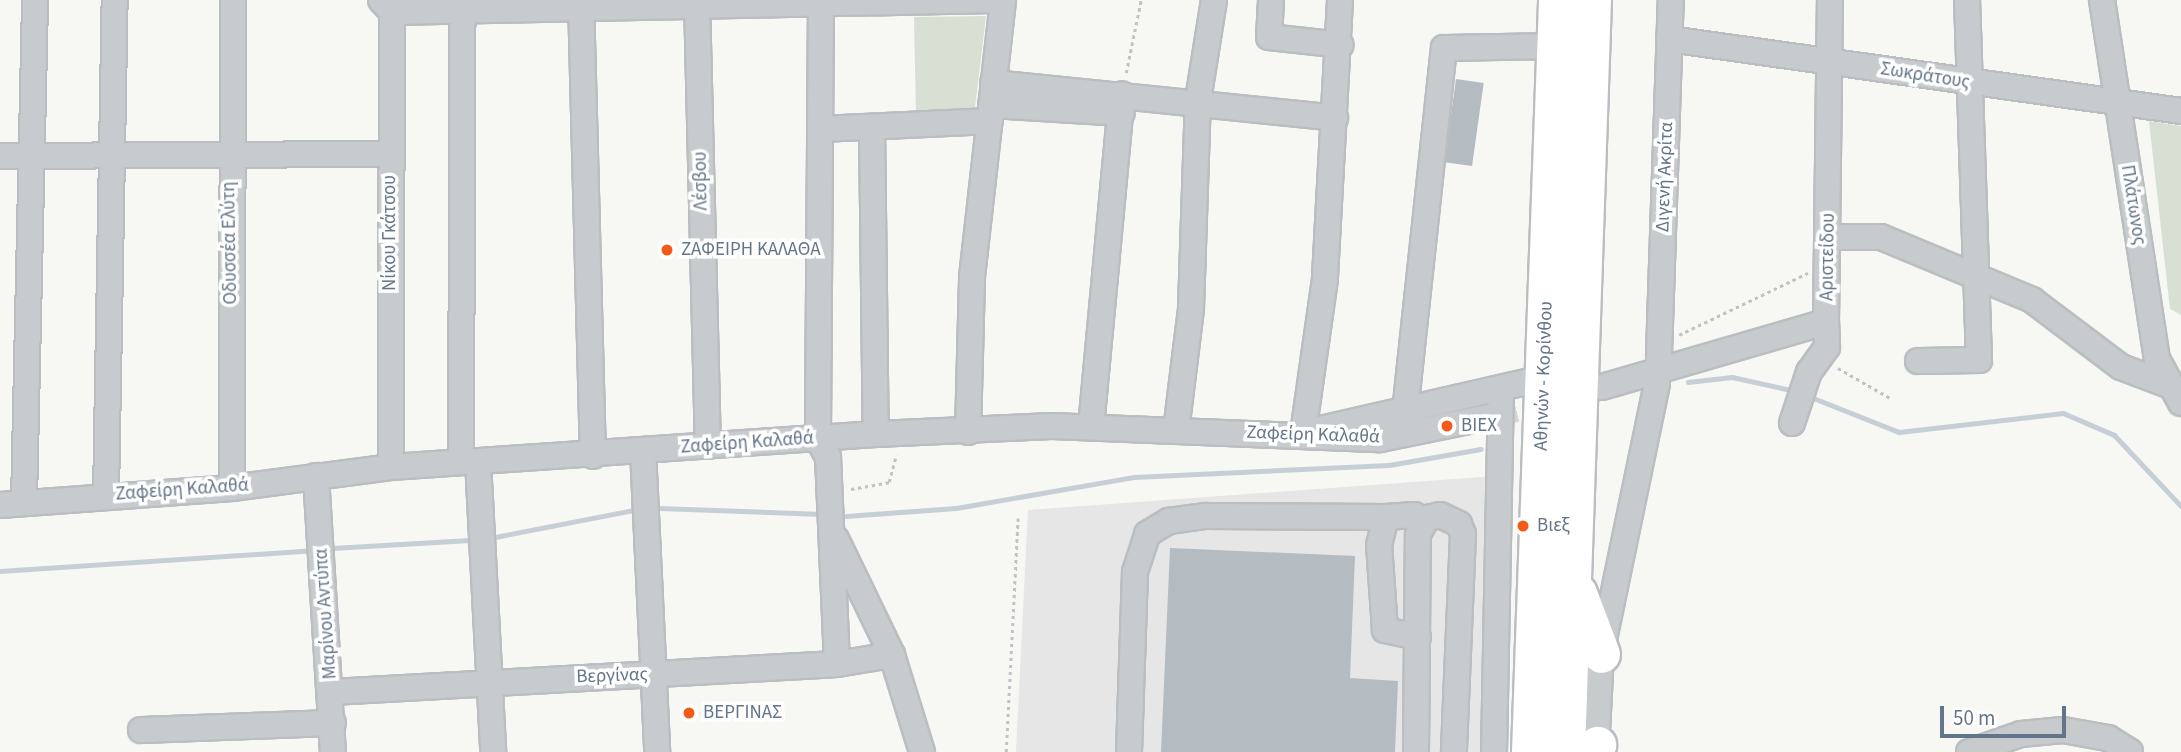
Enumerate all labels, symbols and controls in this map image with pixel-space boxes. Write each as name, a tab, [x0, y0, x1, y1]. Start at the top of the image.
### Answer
street label: Σωκράτους	[1879, 58, 1971, 94]
street label: Διγενή Ακρίτα	[1652, 121, 1678, 233]
street label: Λέσβου	[689, 151, 713, 211]
street label: Πλάτωνος	[2115, 163, 2151, 247]
street label: Νίκου Γκάτσου	[379, 175, 401, 291]
street label: Οδυσσέα Ελύτη	[218, 181, 242, 305]
street label: Αριστείδου	[1816, 213, 1840, 301]
place label: ΖΑΦΕΙΡΗ ΚΑΛΑΘΑ	[681, 239, 821, 261]
marker: ΖΑΦΕΙΡΗ ΚΑΛΑΘΑ	[659, 242, 675, 258]
street label: Αθηνών - Κορίνθου	[1530, 301, 1558, 451]
place label: ΒΙΕΧ	[1461, 415, 1497, 437]
marker: ΒΙΕΧ	[1439, 418, 1455, 434]
street label: Ζαφείρη Καλαθά	[1246, 421, 1380, 449]
street label: Ζαφείρη Καλαθά	[680, 427, 814, 459]
street label: Ζαφείρη Καλαθά	[115, 474, 249, 506]
place label: Βιεξ	[1537, 515, 1570, 537]
marker: Βιεξ	[1515, 518, 1531, 534]
street label: Μαρίνου Αντύπα	[310, 548, 342, 680]
street label: Βεργίνας	[576, 663, 648, 689]
scale bar	[1943, 692, 2069, 736]
place label: ΒΕΡΓΙΝΑΣ	[703, 702, 782, 724]
text: 50 m	[1953, 703, 1995, 733]
marker: ΒΕΡΓΙΝΑΣ	[681, 705, 697, 721]

